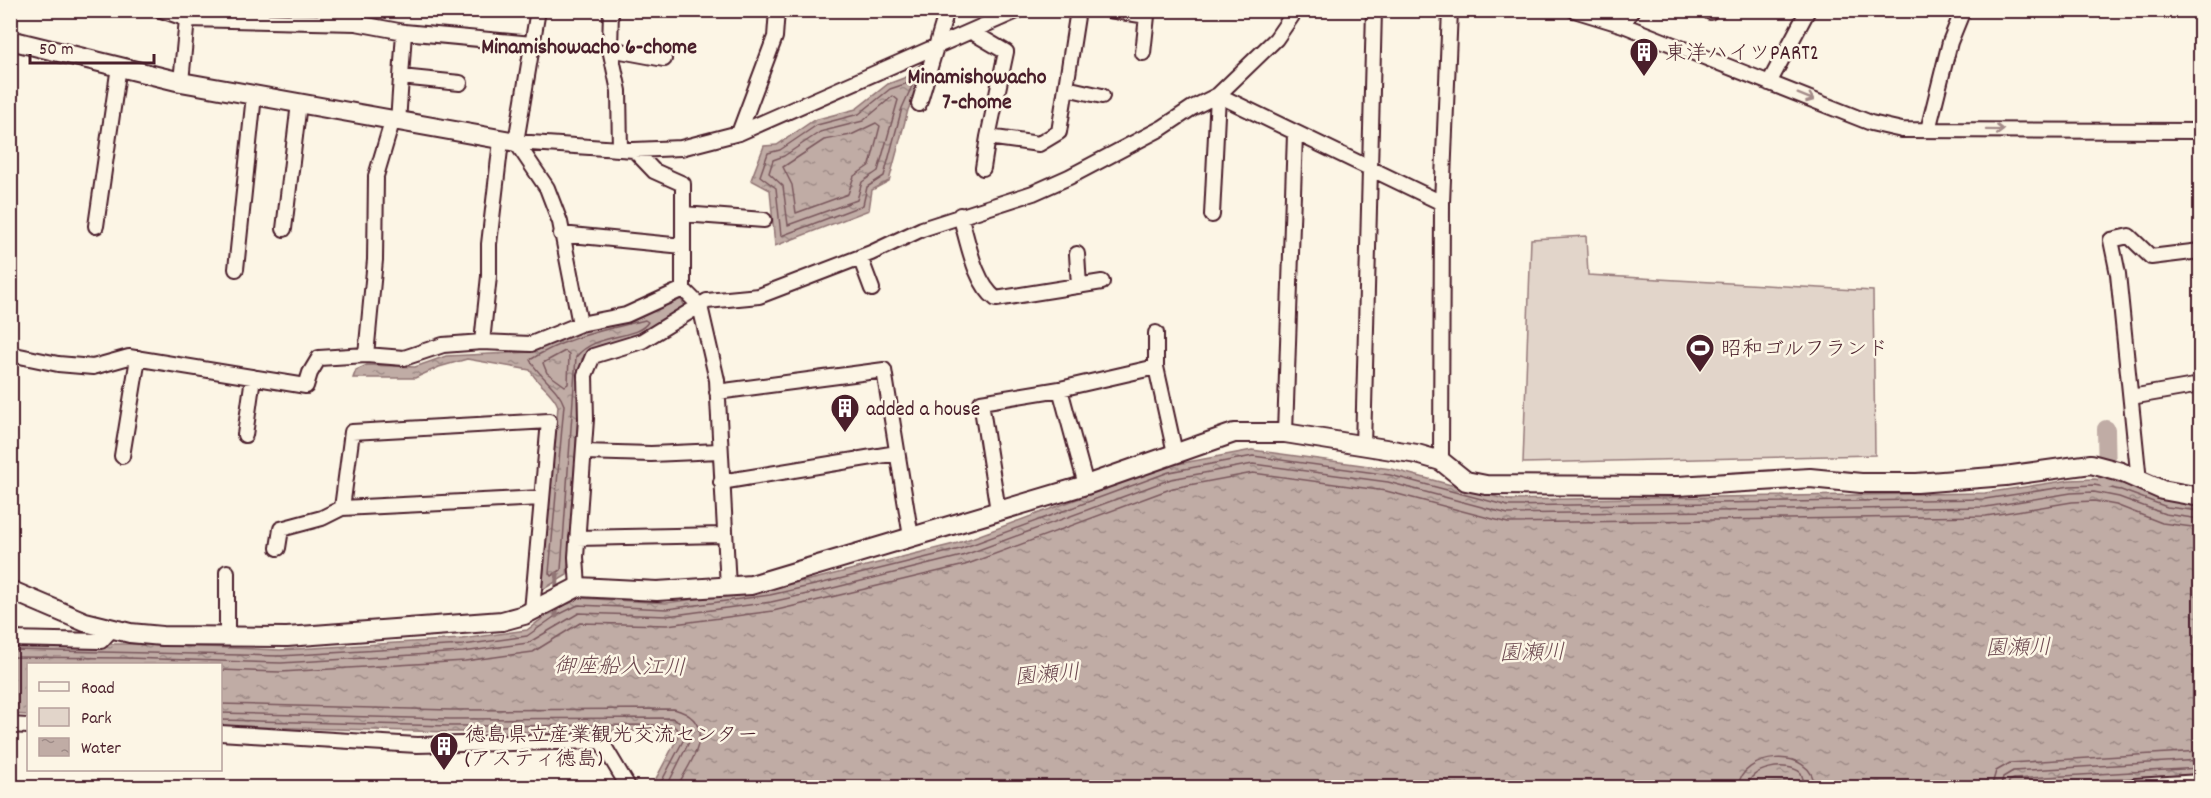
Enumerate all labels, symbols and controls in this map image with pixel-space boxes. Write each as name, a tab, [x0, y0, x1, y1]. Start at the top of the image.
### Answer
scale bar	[30, 27, 154, 65]
district label: Minamishowacho 6-chome	[481, 33, 697, 64]
building icon: 東洋ハイツPART2	[1628, 36, 1660, 78]
text: 50 m	[39, 38, 74, 63]
place label: 東洋ハイツPART2	[1665, 40, 1819, 70]
district label: Minamishowacho 7-chome	[908, 63, 1047, 119]
one-way arrow	[1796, 93, 1815, 104]
one-way arrow	[1985, 125, 2005, 136]
sports icon: 昭和ゴルフランド	[1684, 332, 1716, 374]
place label: 昭和ゴルフランド	[1721, 336, 1888, 366]
building icon: added a house	[829, 392, 861, 434]
place label: added a house	[866, 396, 980, 426]
water label: 園瀬川	[1985, 633, 2051, 666]
water label: 園瀬川	[1499, 638, 1565, 671]
water label: 御座船入江川	[554, 652, 686, 685]
water label: 園瀬川	[1013, 658, 1082, 695]
legend	[27, 663, 222, 771]
text: Road	[81, 677, 115, 702]
text: Park	[81, 707, 112, 732]
place label: 徳島県立産業観光交流センター (アスティ徳島)	[465, 722, 758, 776]
building icon: 徳島県立産業観光交流センター (アスティ徳島)	[428, 730, 460, 772]
text: Water	[81, 737, 121, 762]

